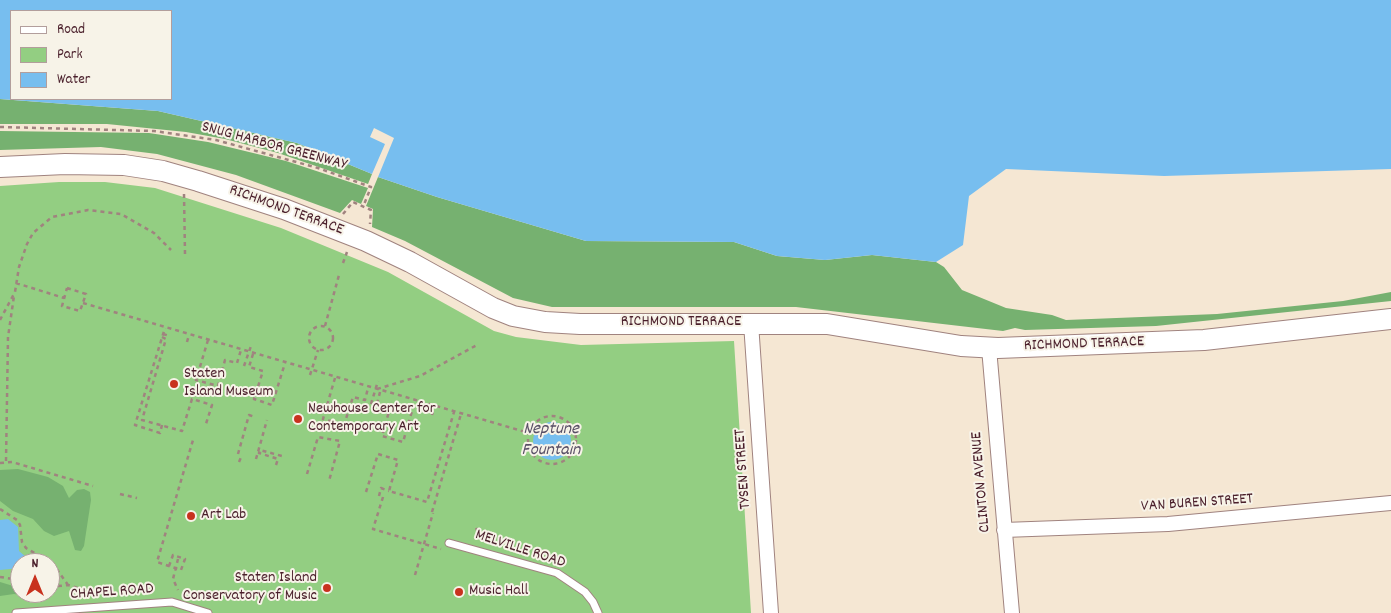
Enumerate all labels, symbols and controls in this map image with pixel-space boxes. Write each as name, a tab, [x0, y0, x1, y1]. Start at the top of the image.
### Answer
legend	[10, 10, 172, 100]
text: Road	[57, 19, 85, 41]
text: Park	[57, 44, 83, 66]
text: Water	[57, 69, 90, 91]
street label: SNUG HARBOR GREENWAY	[199, 118, 349, 176]
street label: RICHMOND TERRACE	[226, 181, 346, 241]
street label: RICHMOND TERRACE	[621, 313, 741, 333]
street label: RICHMOND TERRACE	[1024, 333, 1144, 357]
place label: Staten Island Museum	[184, 365, 274, 403]
marker: Staten Island Museum	[168, 378, 180, 390]
place label: Newhouse Center for Contemporary Art	[308, 400, 436, 438]
marker: Newhouse Center for Contemporary Art	[292, 413, 304, 425]
water label: Neptune Fountain	[522, 420, 580, 462]
street label: TYSEN STREET	[732, 428, 756, 510]
street label: CLINTON AVENUE	[968, 431, 996, 533]
street label: VAN BUREN STREET	[1140, 491, 1254, 517]
place label: Art Lab	[201, 506, 246, 526]
marker: Art Lab	[185, 510, 197, 522]
street label: MELVILLE ROAD	[472, 526, 568, 574]
north arrow	[10, 553, 60, 603]
text: N	[32, 554, 38, 574]
place label: Staten Island Conservatory of Music	[183, 569, 317, 607]
street label: CHAPEL ROAD	[70, 581, 154, 605]
marker: Staten Island Conservatory of Music	[321, 582, 333, 594]
place label: Music Hall	[469, 582, 528, 602]
marker: Music Hall	[453, 586, 465, 598]

